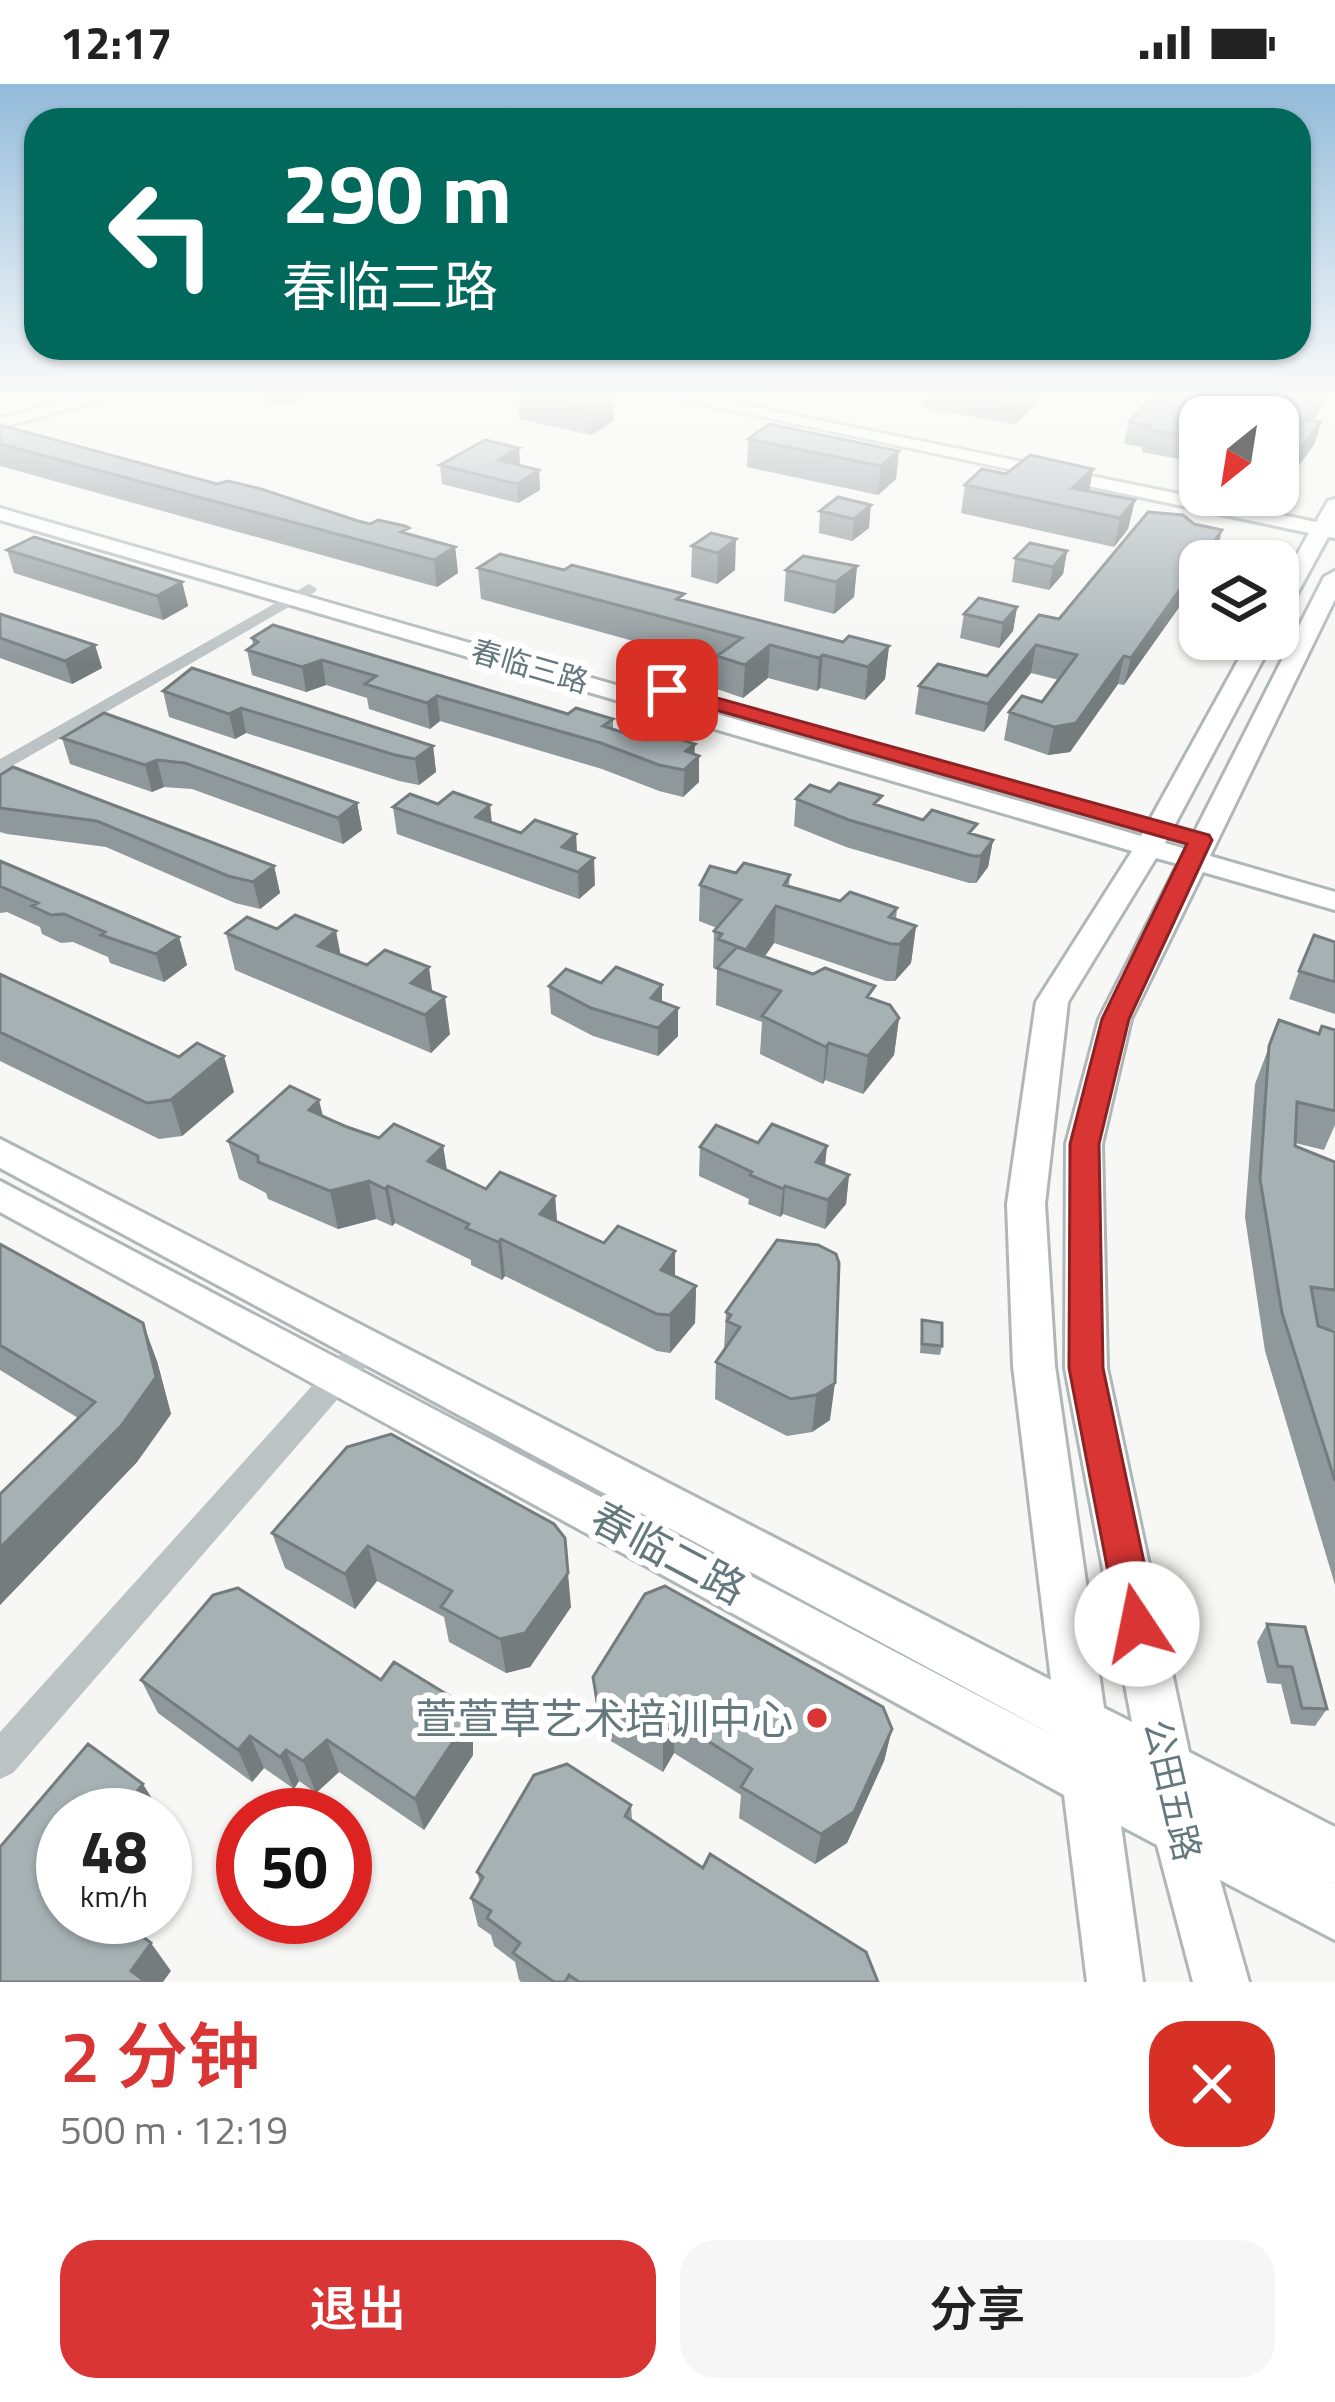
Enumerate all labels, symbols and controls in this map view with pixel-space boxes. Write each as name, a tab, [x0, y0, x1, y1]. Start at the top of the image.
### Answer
text: 12:17	[60, 8, 172, 76]
text: 290 m	[282, 128, 512, 256]
icon: left	[84, 156, 240, 312]
text: 春临三路	[282, 245, 498, 327]
north arrow	[1179, 396, 1299, 516]
map controls	[1179, 396, 1299, 660]
button: layers	[1179, 540, 1299, 660]
street label: 春临三路	[466, 627, 594, 705]
pin	[616, 639, 718, 741]
icon: arrive	[634, 657, 700, 723]
street label: 春临二路	[580, 1484, 758, 1620]
position arrow	[1074, 1561, 1200, 1687]
place label: 萱萱草艺术培训中心	[415, 1686, 793, 1750]
marker: 萱萱草艺术培训中心	[804, 1705, 830, 1731]
street label: 公田五路	[1130, 1714, 1216, 1866]
speed limit sign: 50	[216, 1788, 372, 1944]
text: 48	[80, 1805, 148, 1896]
text: km/h	[80, 1873, 148, 1919]
text: 2 分钟	[60, 2000, 260, 2110]
button: close	[1149, 2021, 1275, 2147]
text: 500 m · 12:19	[60, 2100, 288, 2159]
button: 退出	[60, 2240, 656, 2378]
button: 分享	[680, 2240, 1275, 2378]

